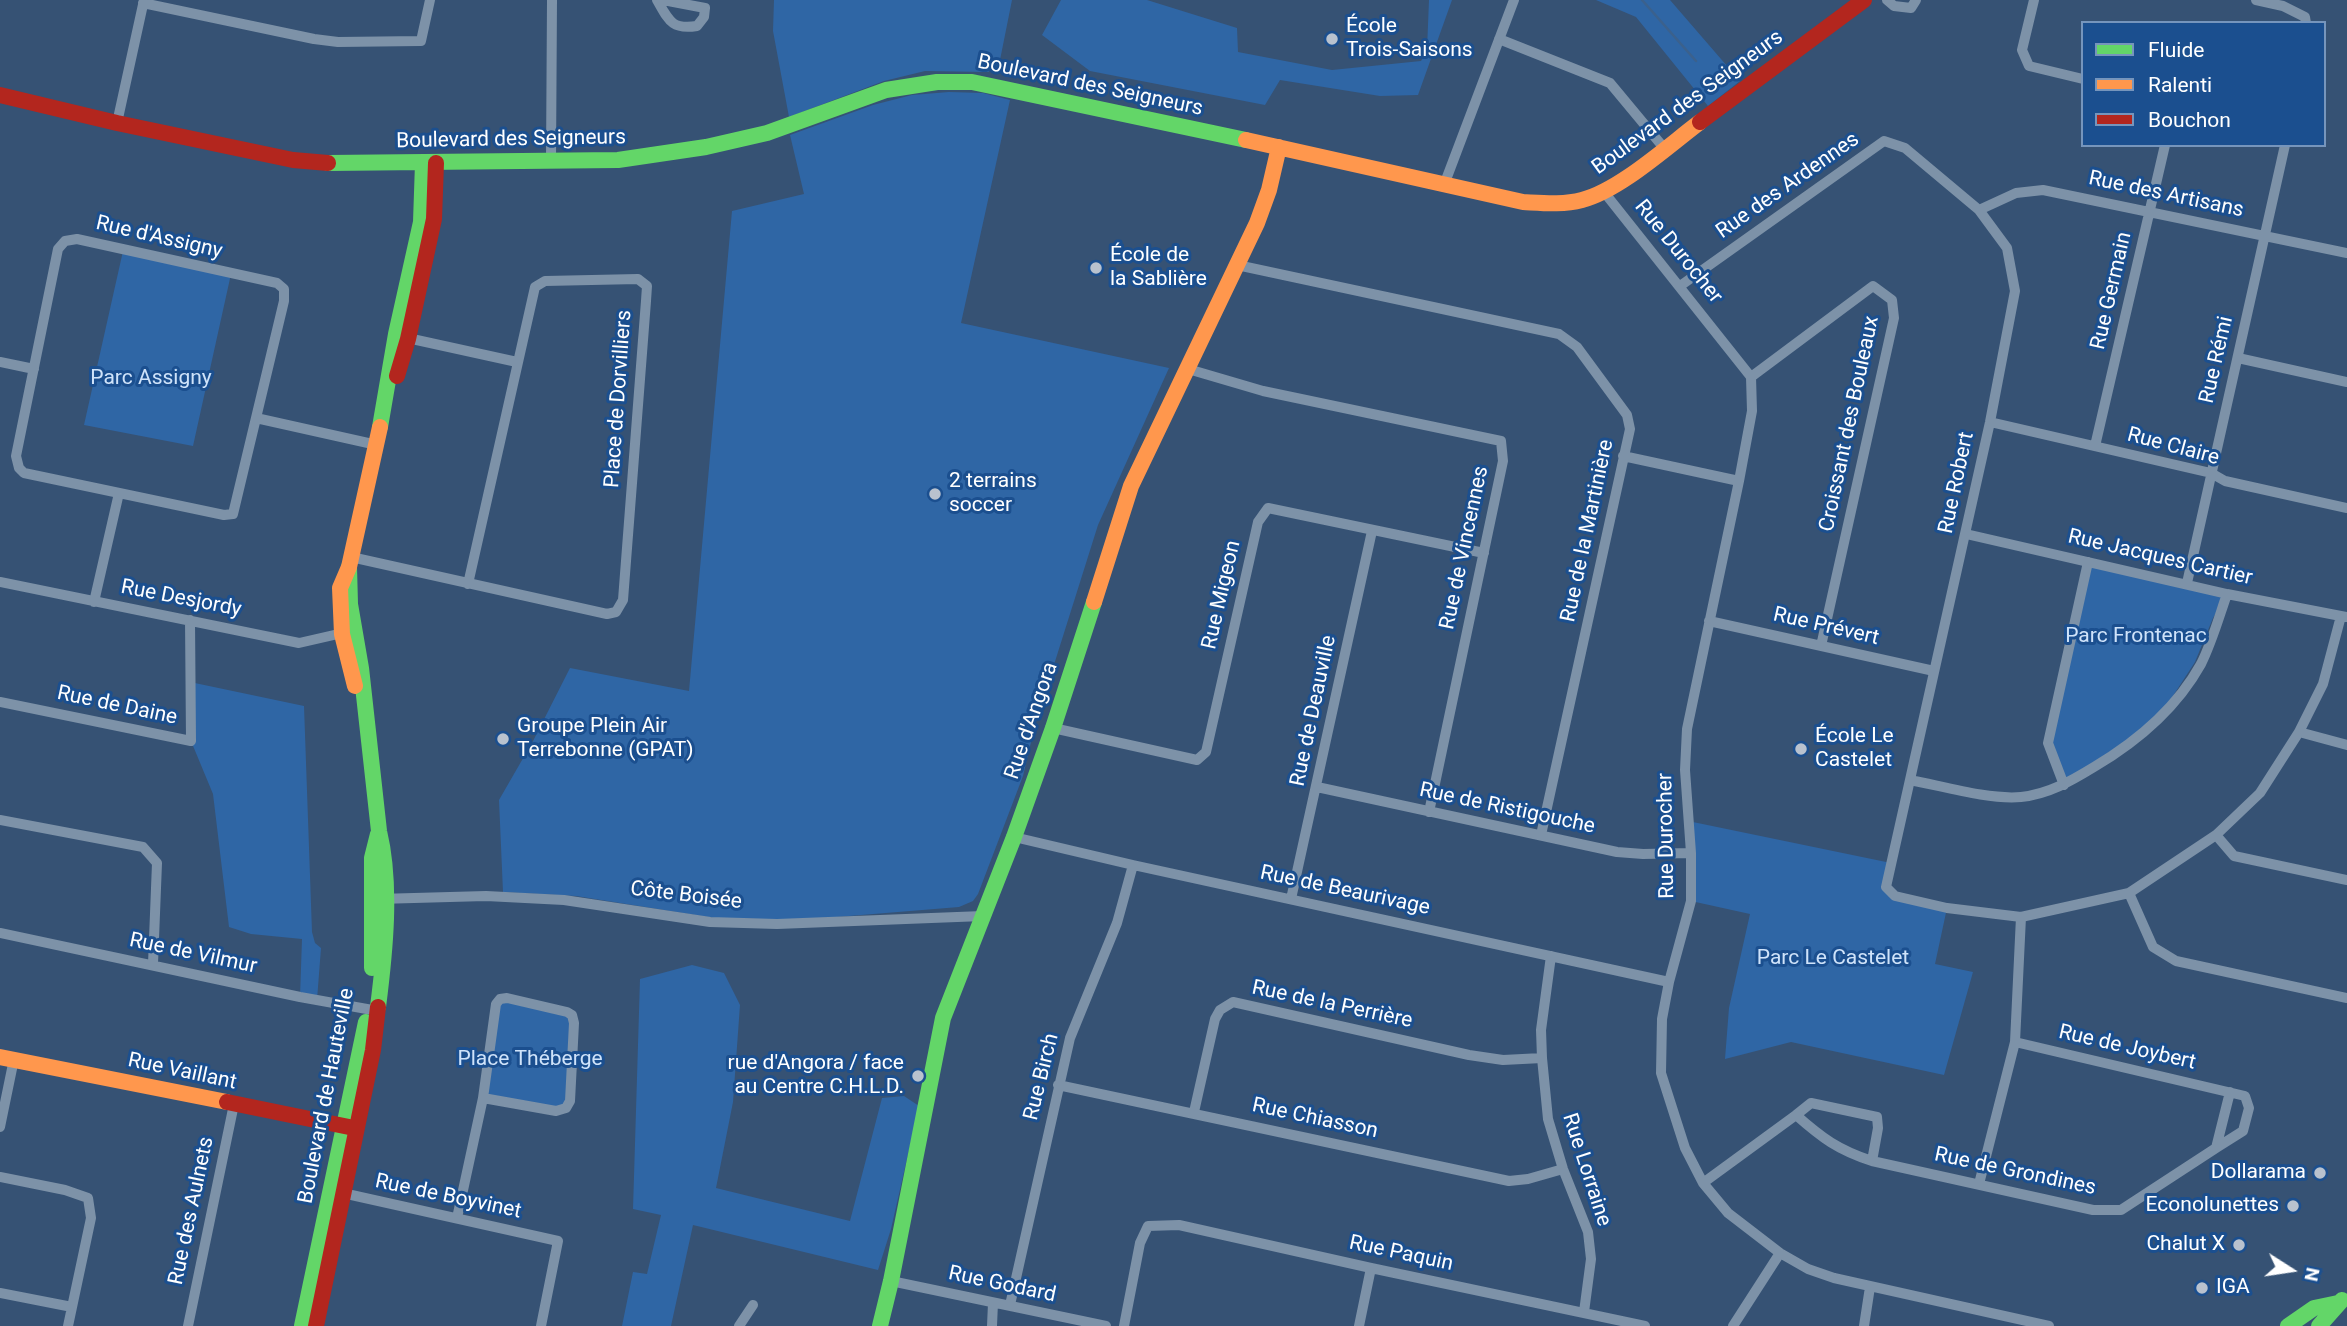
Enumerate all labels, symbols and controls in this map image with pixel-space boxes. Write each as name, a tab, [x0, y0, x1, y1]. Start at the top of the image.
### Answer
place label: École Trois-Saisons	[1346, 14, 1473, 64]
legend	[2081, 21, 2326, 147]
street label: Boulevard des Seigneurs	[1588, 25, 1788, 181]
marker: École Trois-Saisons	[1324, 31, 1340, 47]
text: Fluide	[2148, 38, 2204, 62]
street label: Boulevard des Seigneurs	[975, 50, 1205, 122]
text: Ralenti	[2148, 73, 2212, 97]
text: Bouchon	[2148, 108, 2231, 132]
street label: Boulevard des Seigneurs	[396, 125, 626, 155]
street label: Rue des Ardennes	[1712, 127, 1864, 245]
street label: Rue des Artisans	[2086, 166, 2246, 224]
street label: Rue Durocher	[1629, 195, 1727, 309]
street label: Rue d'Assigny	[93, 211, 225, 265]
street label: Rue Germain	[2086, 230, 2138, 352]
place label: École de la Sablière	[1110, 243, 1207, 293]
marker: École de la Sablière	[1088, 260, 1104, 276]
street label: Place de Dorvilliers	[600, 309, 638, 489]
street label: Croissant des Bouleaux	[1815, 314, 1885, 534]
street label: Rue Rémi	[2195, 314, 2239, 406]
park label: Parc Assigny	[90, 366, 212, 392]
street label: Rue Claire	[2124, 423, 2222, 471]
street label: Rue Robert	[1934, 430, 1980, 536]
street label: Rue de la Martinière	[1556, 437, 1620, 625]
street label: Rue de Vincennes	[1435, 464, 1495, 632]
place label: 2 terrains soccer	[949, 469, 1037, 519]
marker: 2 terrains soccer	[927, 486, 943, 502]
street label: Rue Jacques Cartier	[2065, 525, 2255, 591]
street label: Rue Migeon	[1197, 538, 1247, 652]
street label: Rue Desjordy	[119, 575, 243, 623]
street label: Rue Prévert	[1771, 603, 1881, 651]
park label: Parc Frontenac	[2065, 624, 2207, 650]
street label: Rue de Deauville	[1286, 633, 1342, 789]
street label: Rue d'Angora	[1000, 659, 1064, 783]
street label: Rue de Daine	[55, 681, 179, 731]
place label: Groupe Plein Air Terrebonne (GPAT)	[517, 714, 694, 764]
place label: École Le Castelet	[1815, 724, 1894, 774]
marker: Groupe Plein Air Terrebonne (GPAT)	[495, 731, 511, 747]
marker: École Le Castelet	[1793, 741, 1809, 757]
street label: Rue Durocher	[1653, 773, 1681, 899]
street label: Rue de Ristigouche	[1417, 778, 1597, 840]
street label: Rue de Beaurivage	[1258, 861, 1432, 921]
street label: Côte Boisée	[629, 877, 743, 915]
street label: Rue de Vilmur	[127, 928, 259, 980]
park label: Parc Le Castelet	[1757, 946, 1909, 972]
street label: Rue de la Perrière	[1249, 976, 1415, 1034]
street label: Boulevard de Hauteville	[294, 986, 360, 1206]
street label: Rue de Joybert	[2056, 1020, 2198, 1076]
street label: Rue Birch	[1019, 1031, 1065, 1123]
park label: Place Théberge	[457, 1047, 603, 1073]
street label: Rue Vaillant	[125, 1048, 239, 1096]
place label: rue d'Angora / face au Centre C.H.L.D.	[728, 1051, 904, 1101]
marker: rue d'Angora / face au Centre C.H.L.D.	[910, 1068, 926, 1084]
street label: Rue Chiasson	[1250, 1093, 1380, 1145]
street label: Rue Lorraine	[1556, 1110, 1616, 1230]
street label: Rue des Aulnets	[164, 1135, 220, 1287]
street label: Rue de Grondines	[1932, 1143, 2098, 1201]
place label: Dollarama	[2211, 1160, 2306, 1186]
marker: Dollarama	[2312, 1165, 2328, 1181]
street label: Rue de Boyvinet	[373, 1169, 523, 1225]
place label: Econolunettes	[2146, 1193, 2279, 1219]
marker: Econolunettes	[2285, 1198, 2301, 1214]
street label: Rue Paquin	[1347, 1231, 1455, 1277]
place label: Chalut X	[2146, 1232, 2225, 1258]
north arrow	[2256, 1235, 2326, 1305]
marker: Chalut X	[2231, 1237, 2247, 1253]
street label: Rue Godard	[946, 1261, 1058, 1309]
text: N	[2299, 1266, 2325, 1283]
place label: IGA	[2216, 1275, 2250, 1301]
marker: IGA	[2194, 1280, 2210, 1296]

